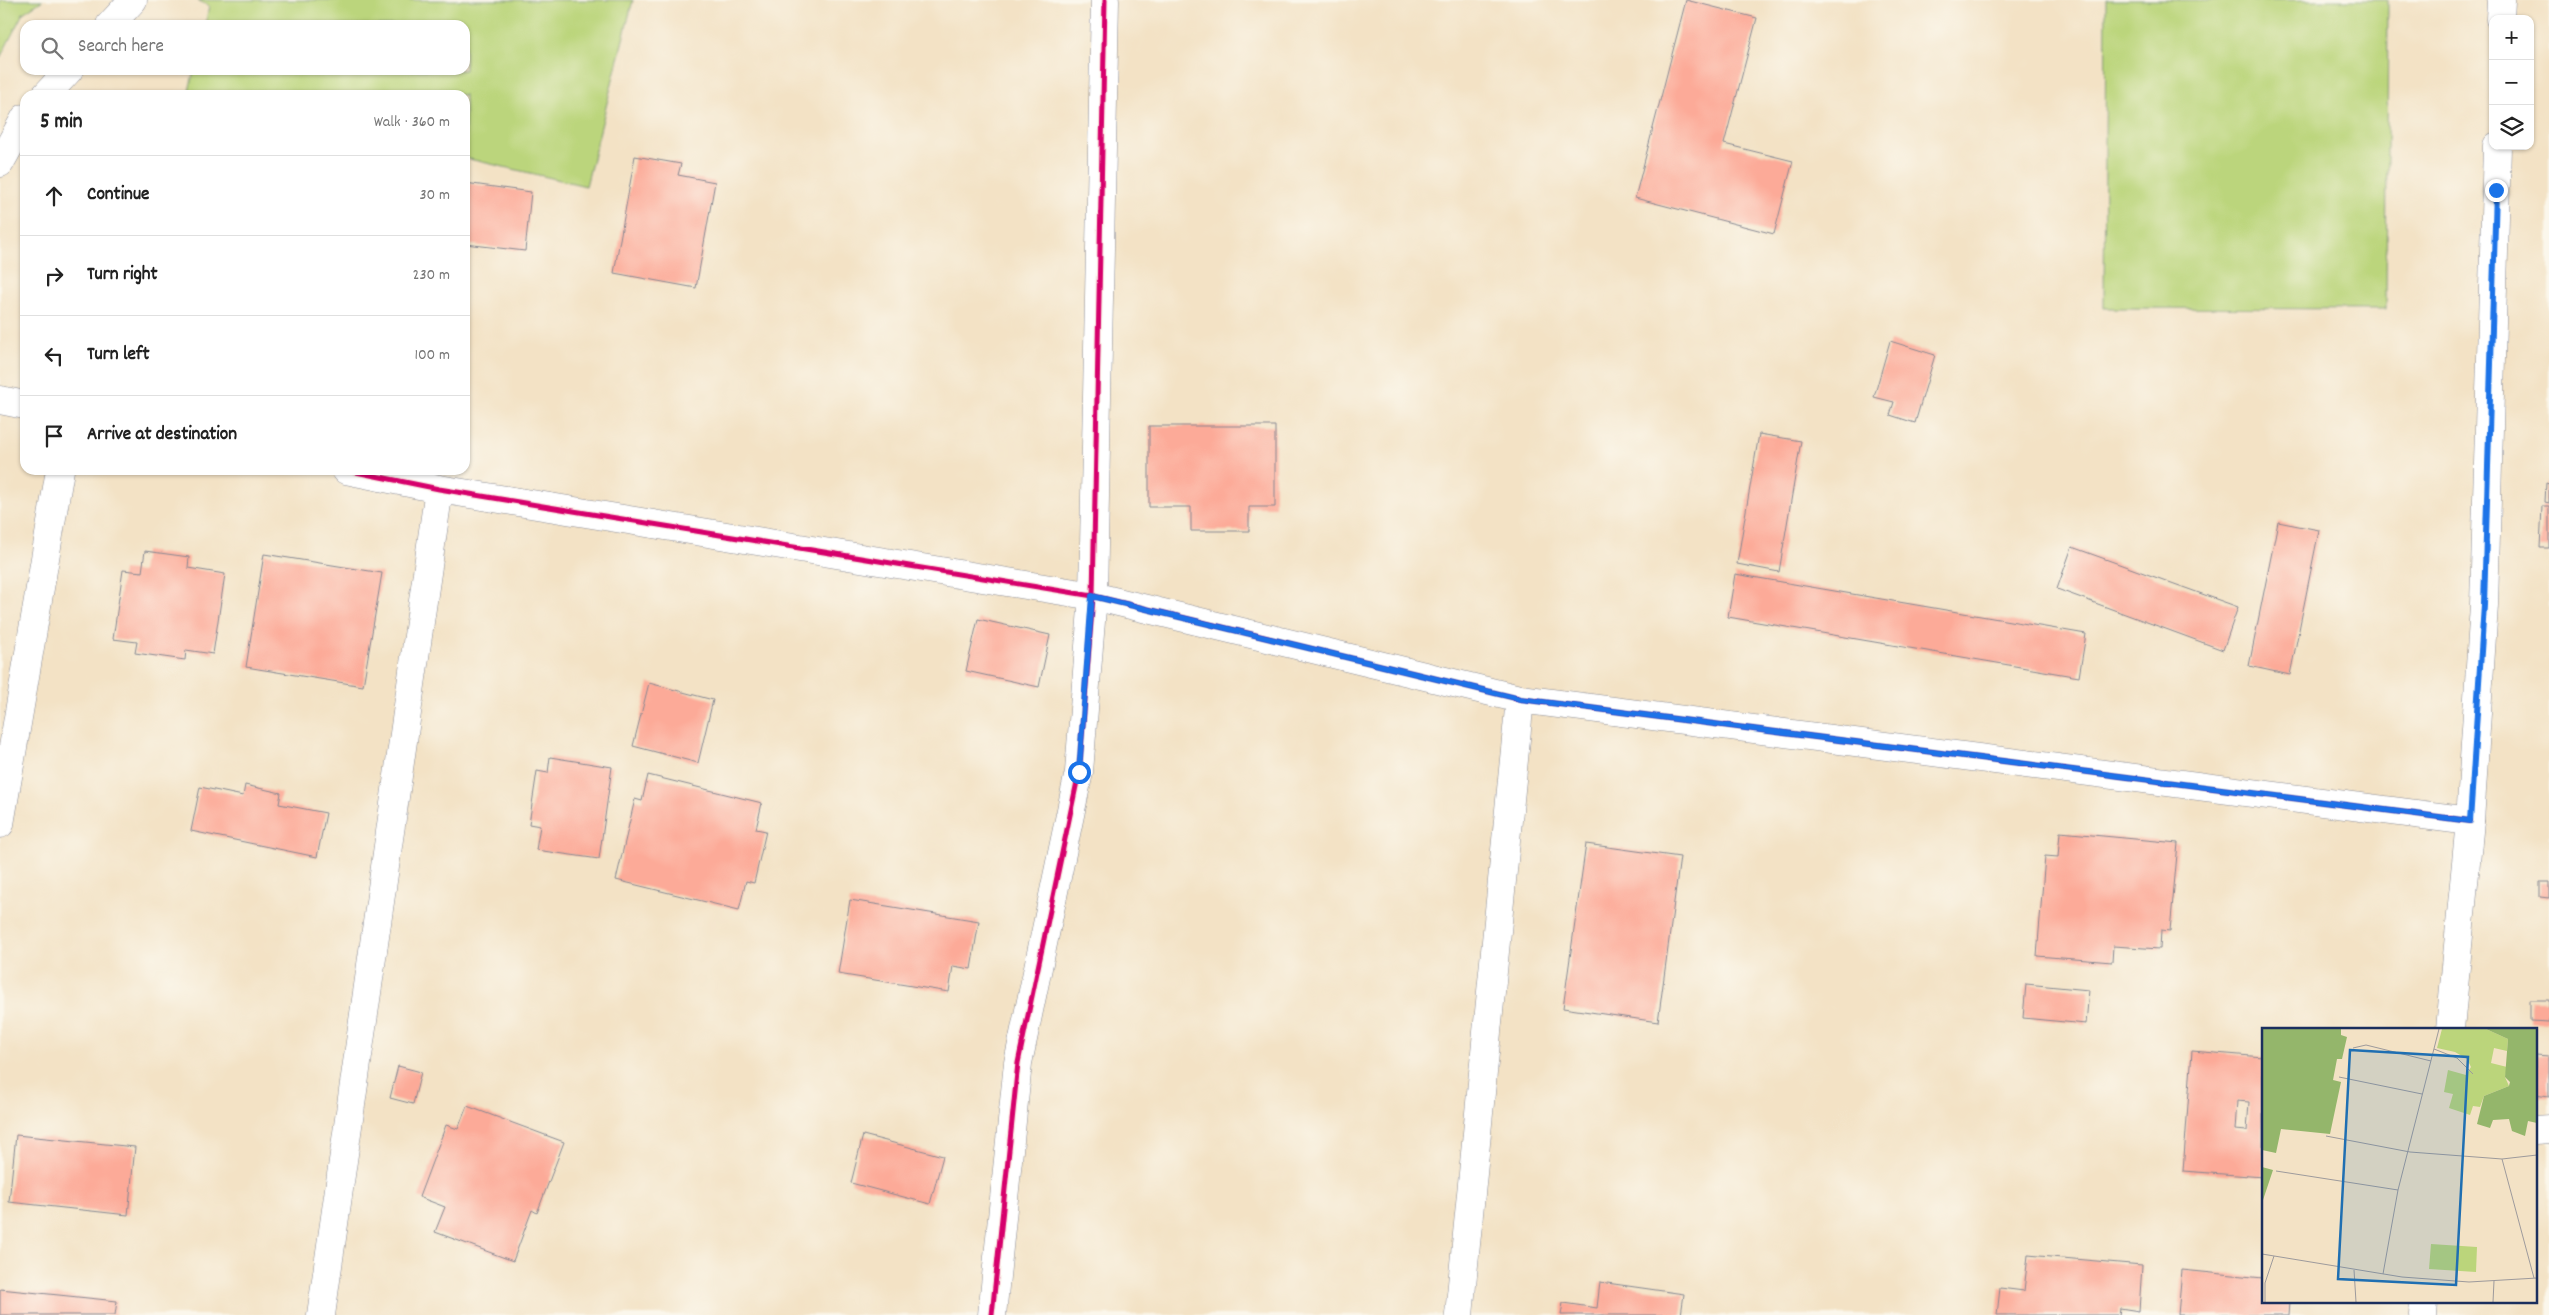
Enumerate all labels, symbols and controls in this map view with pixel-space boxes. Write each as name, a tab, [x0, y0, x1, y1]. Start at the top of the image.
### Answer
map controls	[2489, 15, 2534, 150]
button: +	[2489, 15, 2534, 60]
search box	[20, 20, 470, 75]
icon: search	[38, 34, 66, 62]
text: Search here	[78, 34, 164, 61]
button: −	[2489, 60, 2534, 105]
button: layers	[2489, 105, 2534, 150]
text: 5 min	[40, 108, 83, 138]
text: Walk · 360 m	[374, 111, 450, 134]
route end	[2485, 179, 2508, 202]
icon: ahead	[40, 182, 68, 210]
text: Continue	[87, 182, 149, 209]
text: 30 m	[420, 184, 450, 207]
icon: right	[40, 262, 68, 290]
text: Turn right	[87, 262, 158, 289]
text: 230 m	[413, 264, 450, 287]
icon: left	[40, 342, 68, 370]
text: Turn left	[87, 342, 150, 369]
text: 100 m	[414, 344, 450, 367]
icon: arrive	[40, 422, 68, 450]
text: Arrive at destination	[87, 422, 237, 449]
route start	[1068, 761, 1091, 784]
inset map	[2262, 1028, 2536, 1302]

